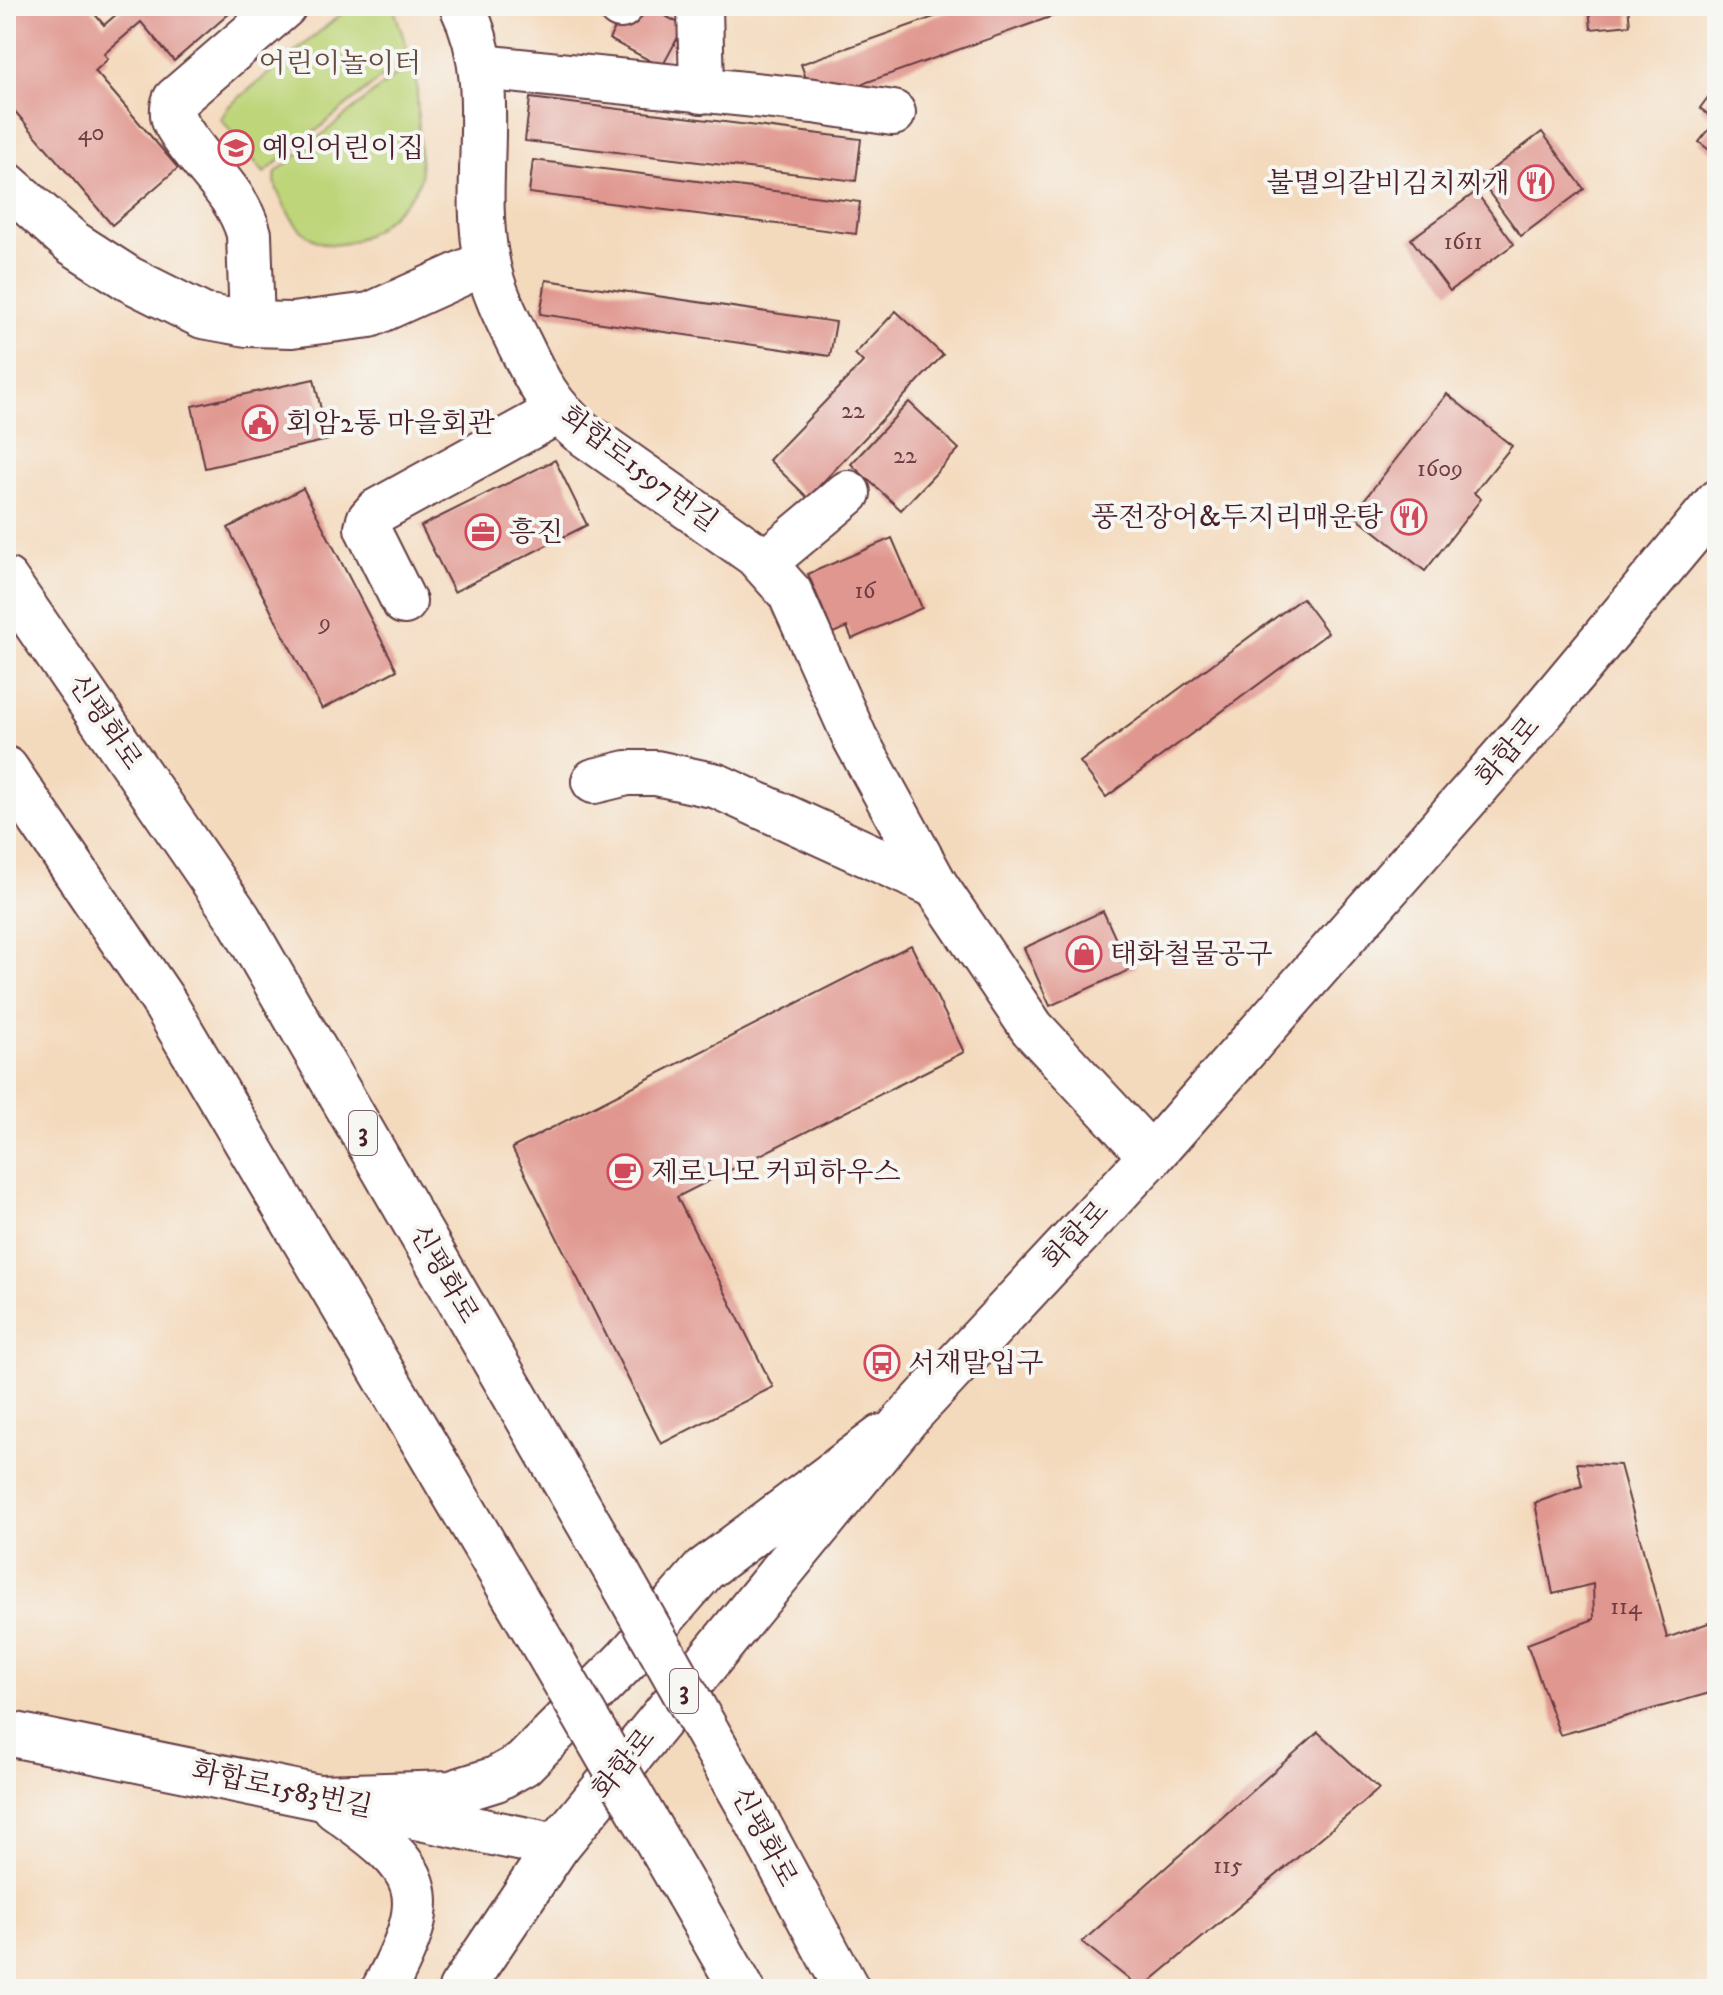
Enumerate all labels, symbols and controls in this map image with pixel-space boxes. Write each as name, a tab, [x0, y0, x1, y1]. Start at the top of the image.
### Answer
park label: 어린이놀이터	[259, 46, 421, 81]
house number: 40	[78, 118, 104, 148]
school or university icon: 예인어린이집	[217, 129, 255, 167]
place label: 예인어린이집	[262, 131, 424, 166]
restaurant icon: 불멸의갈비김치찌개	[1517, 164, 1555, 202]
place label: 불멸의갈비김치찌개	[1267, 166, 1510, 201]
house number: 1611	[1444, 227, 1482, 257]
house number: 22	[841, 396, 865, 426]
street label: 화합로1597번길	[553, 398, 725, 540]
public building icon: 회암2통 마을회관	[241, 404, 279, 442]
place label: 회암2통 마을회관	[286, 406, 495, 441]
house number: 22	[893, 441, 917, 471]
house number: 1609	[1417, 454, 1463, 484]
restaurant icon: 풍전장어&두지리매운탕	[1390, 498, 1428, 536]
place label: 풍전장어&두지리매운탕	[1091, 500, 1383, 535]
office icon: 흥진	[464, 513, 502, 551]
place label: 흥진	[509, 515, 563, 550]
house number: 16	[854, 576, 877, 606]
house number: 9	[318, 608, 331, 638]
street label: 신평화로	[60, 667, 150, 777]
street label: 화합로	[1468, 710, 1548, 794]
shop icon: 태화철물공구	[1065, 935, 1103, 973]
place label: 태화철물공구	[1110, 937, 1272, 972]
road number: 3	[349, 1111, 377, 1155]
cafe icon: 제로니모 커피하우스	[606, 1153, 644, 1191]
place label: 제로니모 커피하우스	[651, 1155, 900, 1190]
street label: 화합로	[1036, 1193, 1116, 1277]
street label: 신평화로	[402, 1218, 486, 1330]
bus stop icon: 서재말입구	[863, 1344, 901, 1382]
place label: 서재말입구	[908, 1346, 1043, 1381]
house number: 114	[1610, 1592, 1643, 1622]
road number: 3	[670, 1669, 698, 1713]
street label: 화합로	[585, 1721, 663, 1807]
street label: 화합로1583번길	[189, 1753, 375, 1825]
street label: 신평화로	[723, 1781, 805, 1893]
house number: 115	[1213, 1851, 1243, 1881]

